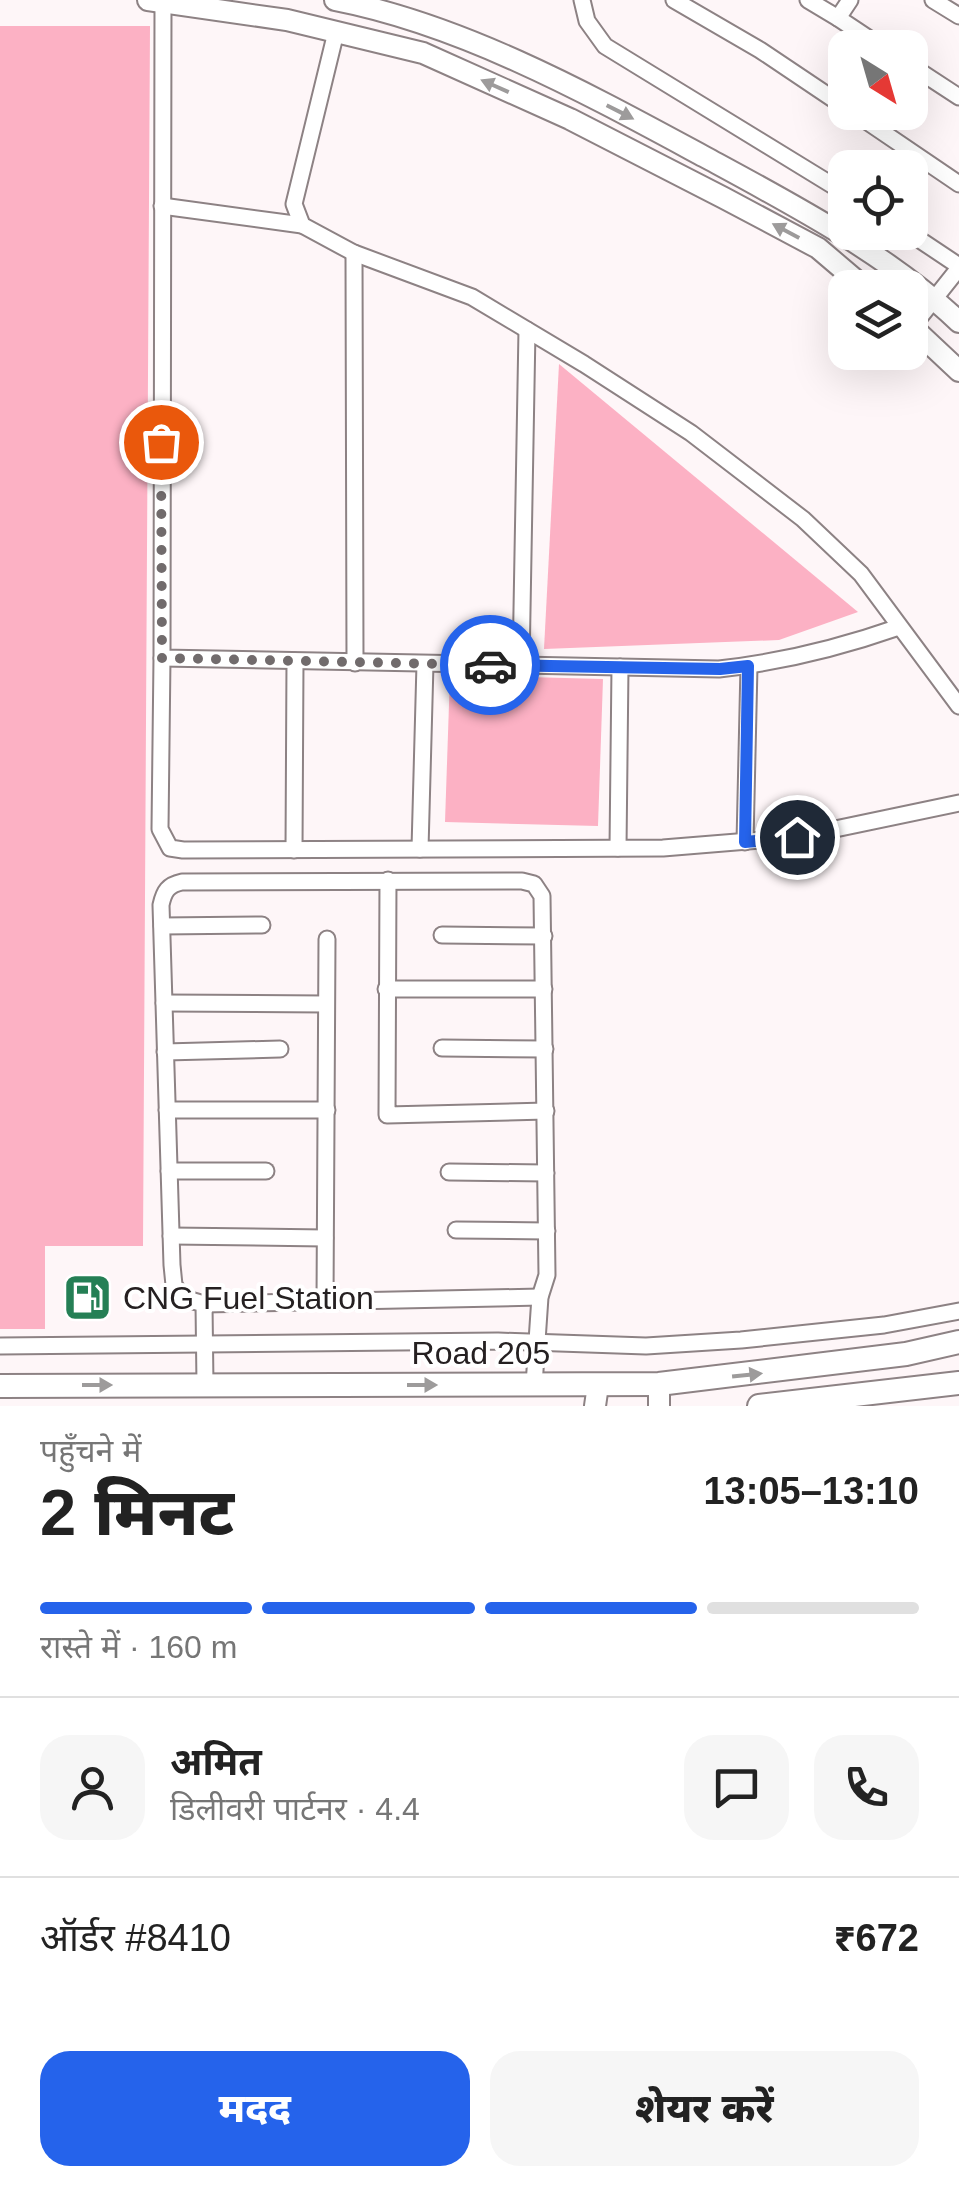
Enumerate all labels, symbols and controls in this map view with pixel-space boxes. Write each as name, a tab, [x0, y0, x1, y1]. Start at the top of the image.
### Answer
north arrow	[828, 30, 928, 130]
map controls	[828, 30, 928, 370]
one-way arrow	[480, 78, 510, 94]
one-way arrow	[606, 103, 635, 120]
button: locate	[828, 150, 928, 250]
one-way arrow	[771, 223, 800, 240]
button: layers	[828, 270, 928, 370]
pin	[119, 400, 204, 485]
icon: bag	[134, 415, 189, 470]
courier	[440, 615, 540, 715]
icon: car	[463, 638, 518, 693]
pin	[755, 795, 840, 880]
icon: home	[770, 810, 825, 865]
fuel station icon: CNG Fuel Station	[62, 1272, 114, 1324]
place label: CNG Fuel Station	[123, 1280, 374, 1316]
street label: Road 205	[412, 1335, 550, 1371]
one-way arrow	[732, 1367, 763, 1383]
one-way arrow	[82, 1377, 114, 1393]
one-way arrow	[407, 1377, 439, 1393]
text: पहुँचने में	[40, 1433, 141, 1469]
text: 13:05–13:10	[703, 1470, 919, 1512]
text: 2 मिनट	[40, 1476, 234, 1549]
text: रास्ते में · 160 m	[40, 1629, 237, 1665]
button: person	[40, 1735, 145, 1840]
button: chat	[684, 1735, 789, 1840]
button: phone	[814, 1735, 919, 1840]
text: अमित	[170, 1741, 262, 1783]
text: डिलीवरी पार्टनर · 4.4	[170, 1791, 420, 1827]
text: ऑर्डर #8410	[40, 1917, 231, 1959]
text: ₹672	[834, 1917, 919, 1959]
button: मदद	[40, 2051, 470, 2166]
button: शेयर करें	[490, 2051, 919, 2166]

